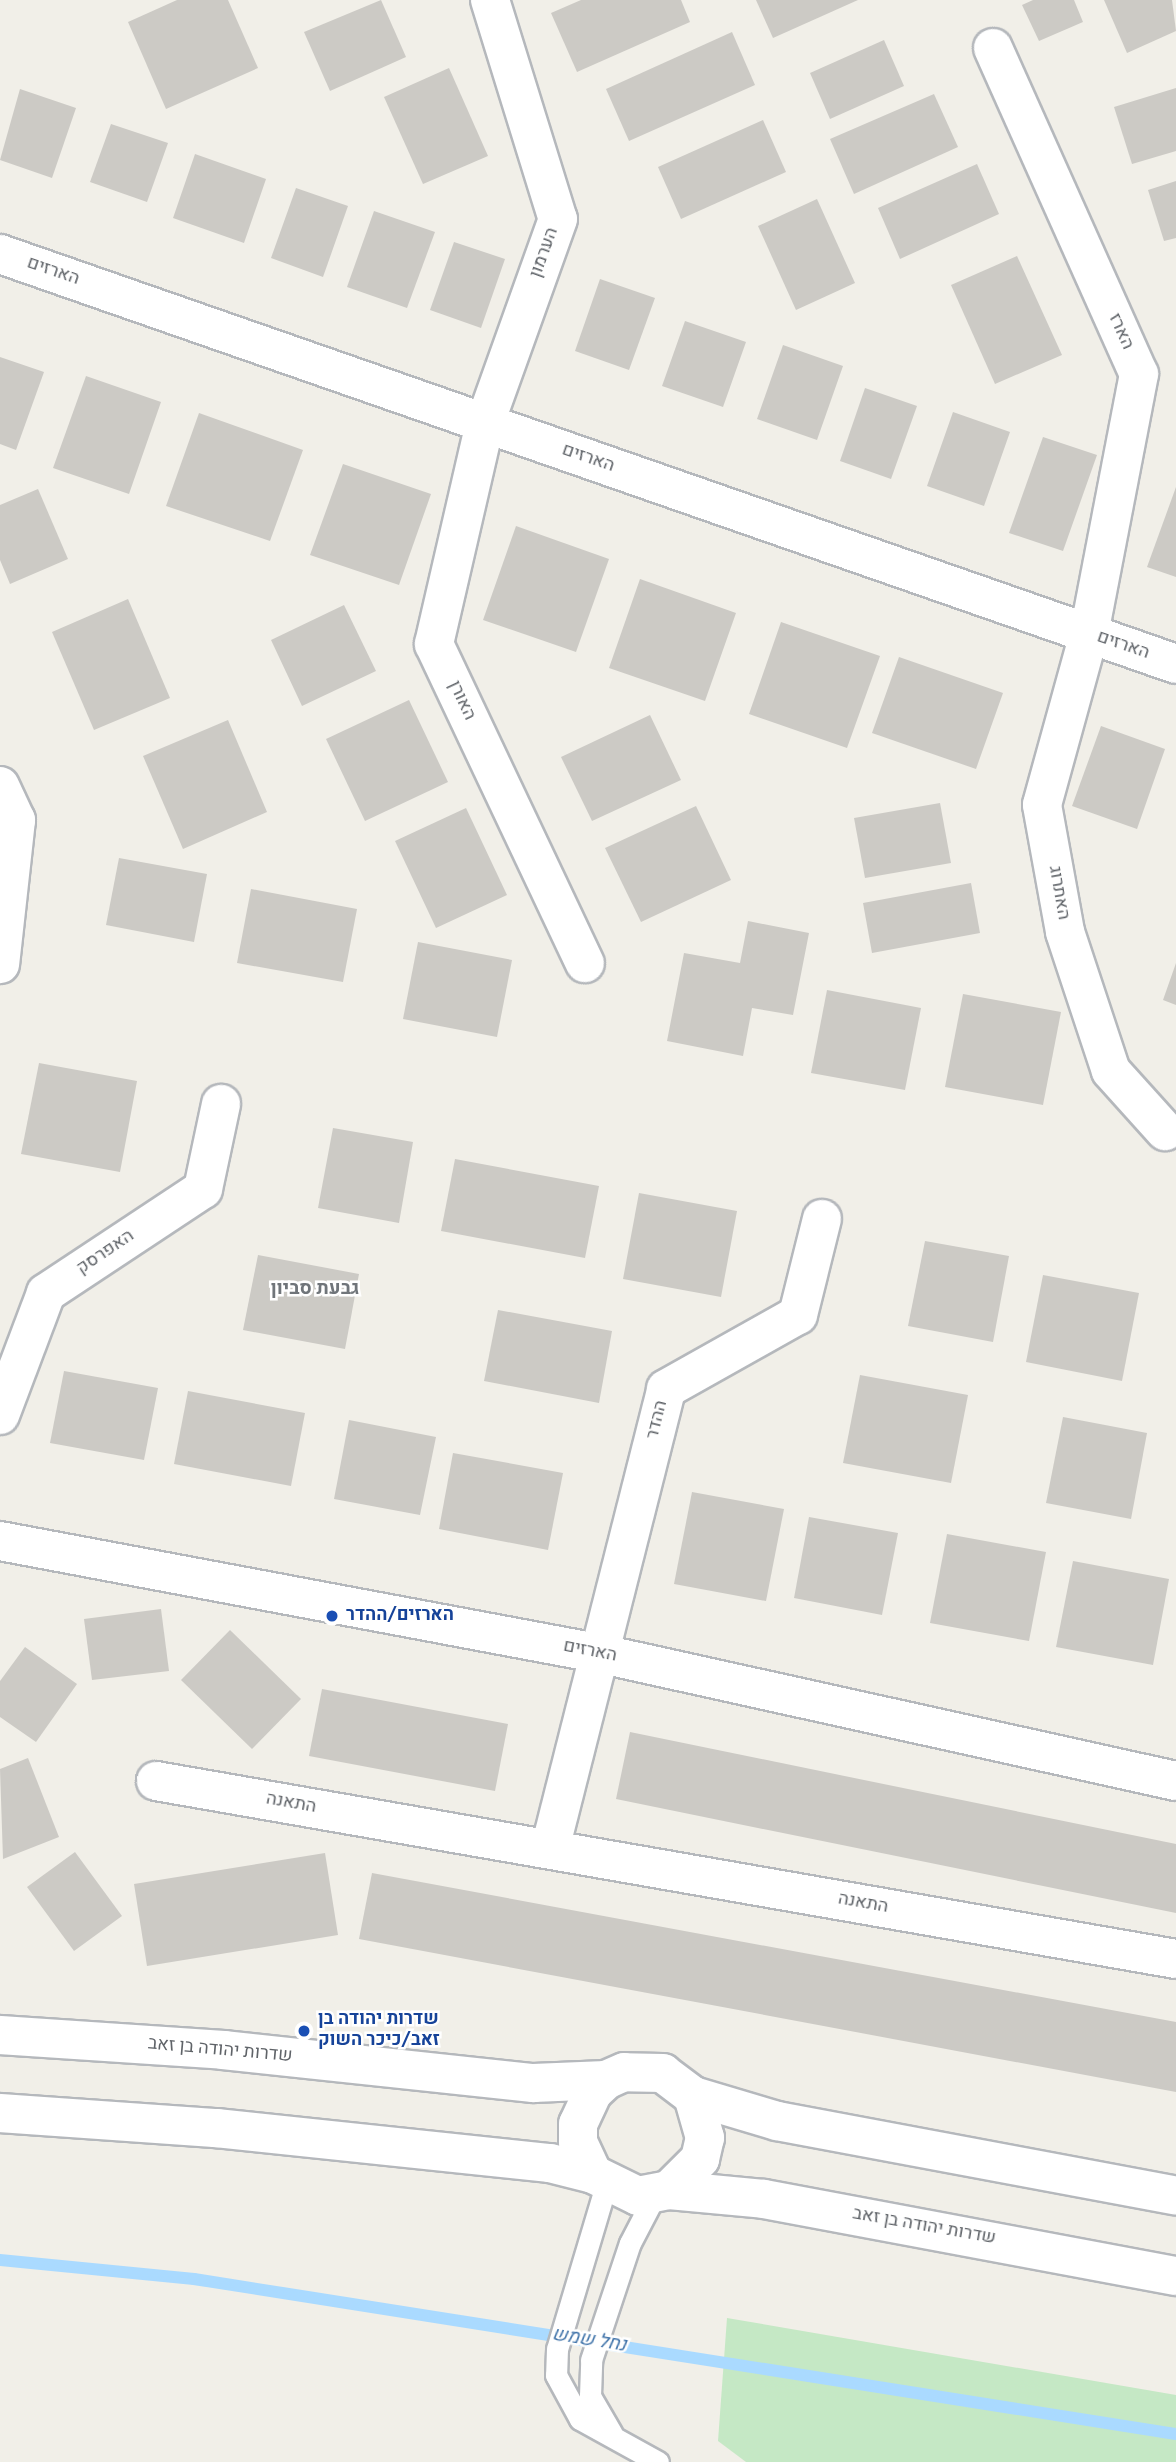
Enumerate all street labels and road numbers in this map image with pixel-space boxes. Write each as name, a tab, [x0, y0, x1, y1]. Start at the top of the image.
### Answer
street label: הערמון	[526, 225, 564, 281]
street label: הארזים	[24, 253, 82, 291]
street label: הארז	[1103, 311, 1137, 353]
street label: הארזים	[559, 440, 617, 478]
street label: הארזים	[1094, 627, 1152, 665]
street label: האורן	[442, 678, 480, 724]
street label: האתרוג	[1043, 864, 1073, 922]
street label: האפרסק	[73, 1226, 139, 1280]
street label: ההדר	[643, 1398, 673, 1442]
street label: הארזים	[561, 1636, 619, 1668]
street label: התאנה	[264, 1789, 318, 1819]
street label: התאנה	[836, 1889, 890, 1919]
street label: שדרות יהודה בן זאב	[147, 2034, 293, 2068]
street label: שדרות יהודה בן זאב	[851, 2204, 997, 2250]

